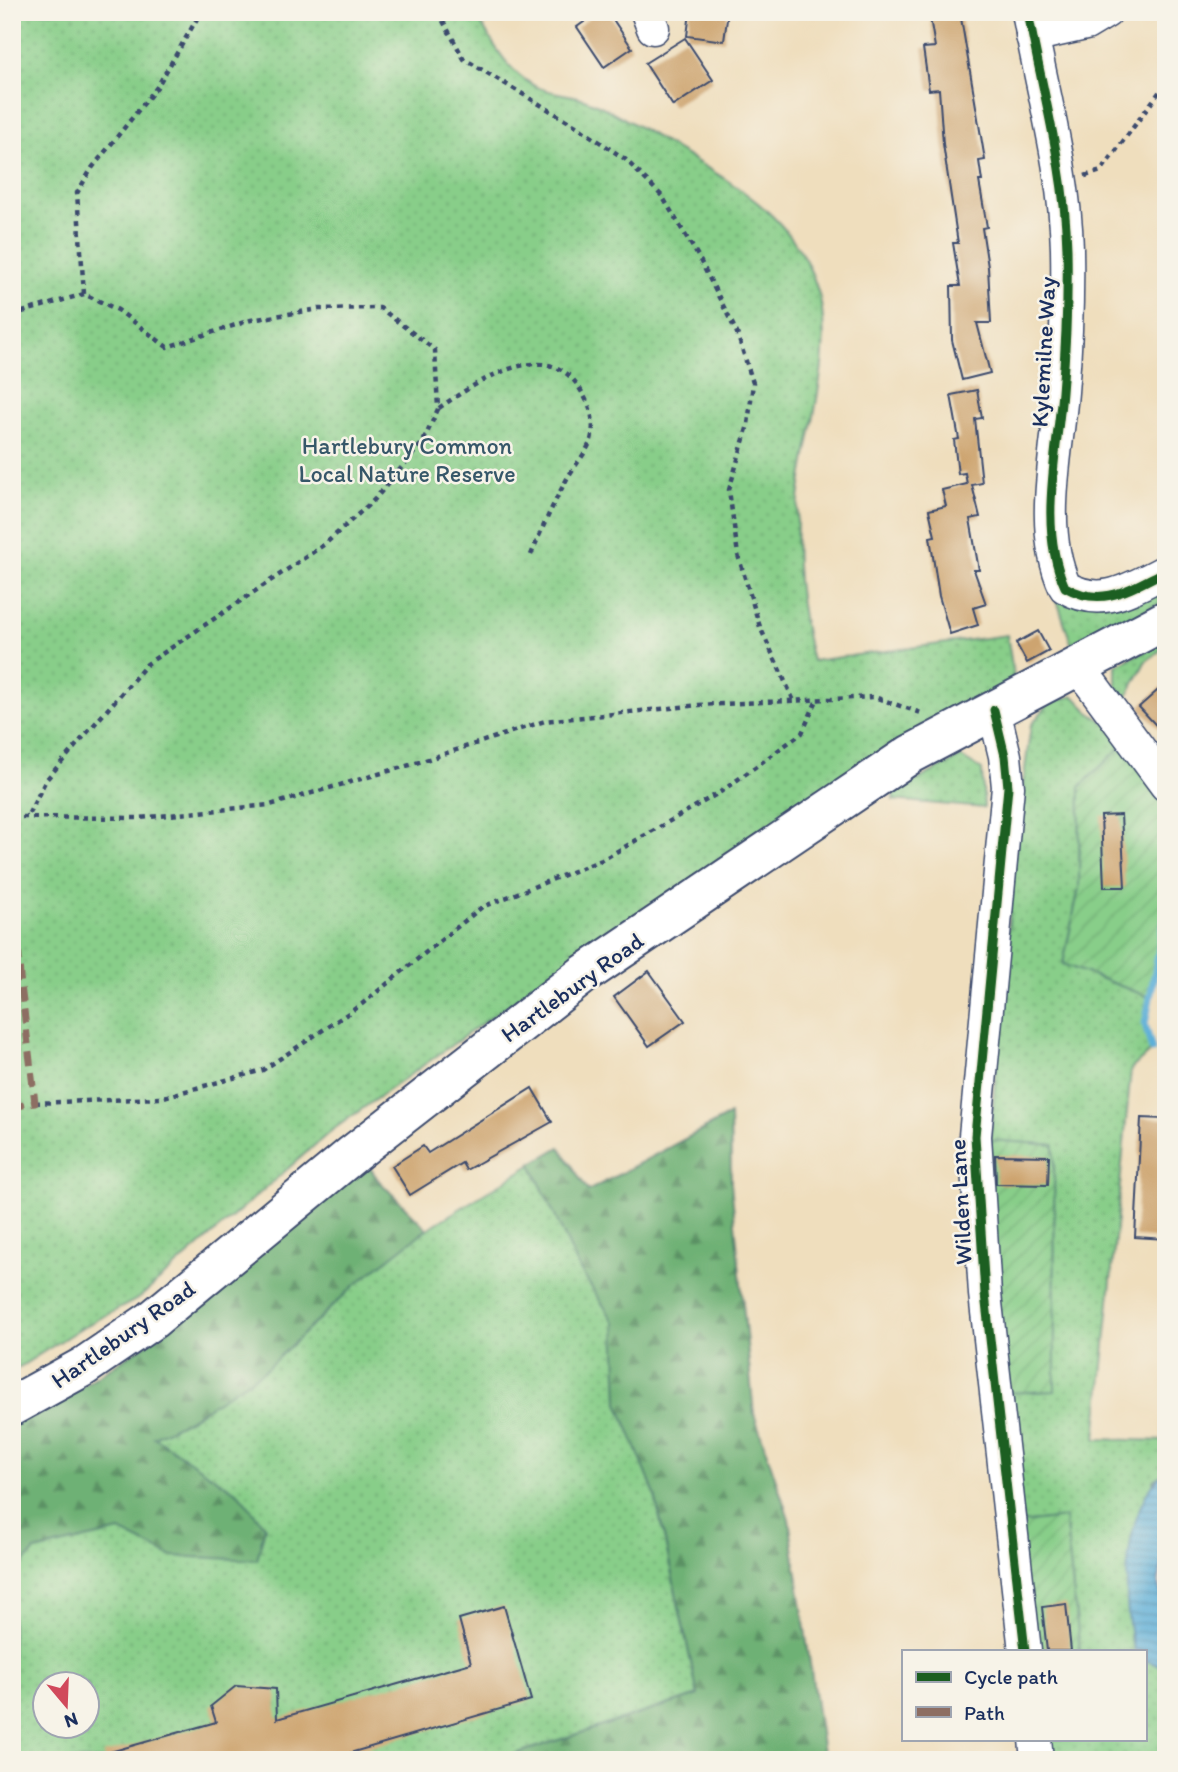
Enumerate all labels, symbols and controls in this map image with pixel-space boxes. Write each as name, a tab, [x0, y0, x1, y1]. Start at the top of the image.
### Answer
street label: Kylemilne Way	[1025, 275, 1061, 428]
park label: Hartlebury Common Local Nature Reserve	[298, 431, 516, 488]
street label: Hartlebury Road	[495, 926, 649, 1048]
street label: Wilden Lane	[942, 1138, 978, 1266]
street label: Hartlebury Road	[45, 1274, 201, 1394]
legend	[902, 1650, 1146, 1740]
text: Cycle path	[964, 1664, 1058, 1689]
north arrow	[32, 1670, 102, 1740]
text: Path	[964, 1700, 1005, 1725]
text: N	[62, 1708, 81, 1734]

